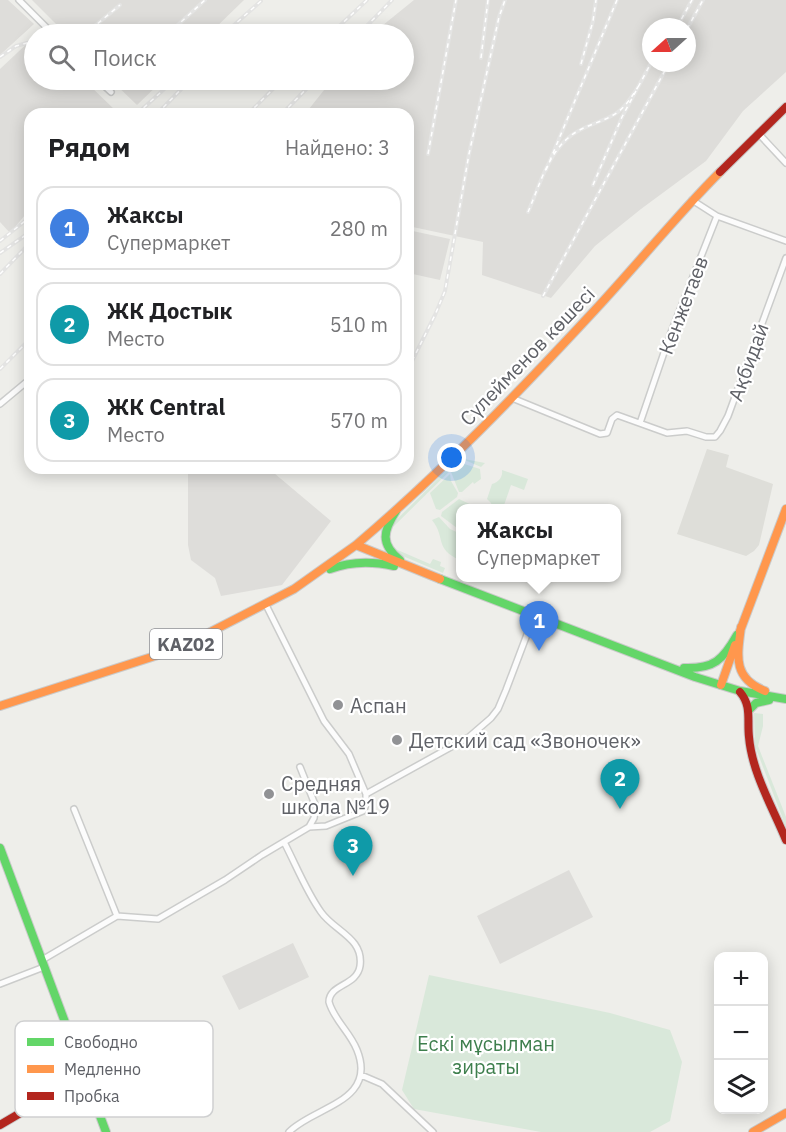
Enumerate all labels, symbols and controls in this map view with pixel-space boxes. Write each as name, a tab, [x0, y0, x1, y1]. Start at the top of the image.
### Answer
north arrow	[642, 18, 696, 72]
search box	[24, 24, 414, 90]
icon: search	[45, 41, 78, 74]
text: Поиск	[93, 43, 157, 72]
text: Рядом	[48, 130, 130, 164]
text: Найдено: 3	[285, 134, 390, 161]
text: Жаксы	[107, 200, 184, 229]
text: 1	[64, 215, 76, 242]
text: 280 m	[330, 215, 388, 242]
text: Супермаркет	[107, 229, 230, 256]
street label: Кенжетаев	[652, 252, 714, 358]
street label: Сүлейменов көшесі	[454, 281, 600, 431]
text: ЖК Достык	[107, 296, 232, 325]
text: 2	[64, 311, 76, 338]
text: 510 m	[330, 311, 388, 338]
street label: Ақбидай	[721, 319, 775, 405]
text: Место	[107, 325, 165, 352]
text: ЖК Central	[107, 392, 225, 421]
text: 3	[64, 407, 76, 434]
text: 570 m	[330, 407, 388, 434]
text: Место	[107, 421, 165, 448]
your location	[437, 443, 466, 472]
popup	[456, 504, 621, 582]
text: Жаксы	[477, 515, 553, 544]
text: Супермаркет	[477, 544, 600, 571]
pin: 1	[520, 602, 558, 651]
road number: KАZ02	[150, 629, 222, 659]
place label: Аспан	[350, 692, 407, 719]
marker: Аспан	[331, 698, 345, 712]
place label: Детский сад «Звоночек»	[409, 727, 641, 754]
marker: Детский сад «Звоночек»	[390, 733, 404, 747]
pin: 2	[600, 760, 640, 809]
place label: Средняя школа №19	[281, 770, 390, 820]
marker: Средняя школа №19	[262, 787, 276, 801]
pin: 3	[334, 826, 372, 876]
map controls	[714, 952, 768, 1114]
button: +	[714, 952, 768, 1006]
button: −	[714, 1006, 768, 1060]
legend	[15, 1021, 213, 1117]
park label: Ескі мұсылман зираты	[417, 1030, 555, 1080]
text: Свободно	[64, 1032, 138, 1052]
text: Медленно	[64, 1059, 141, 1079]
button: layers	[714, 1060, 768, 1114]
text: Пробка	[64, 1086, 120, 1106]

